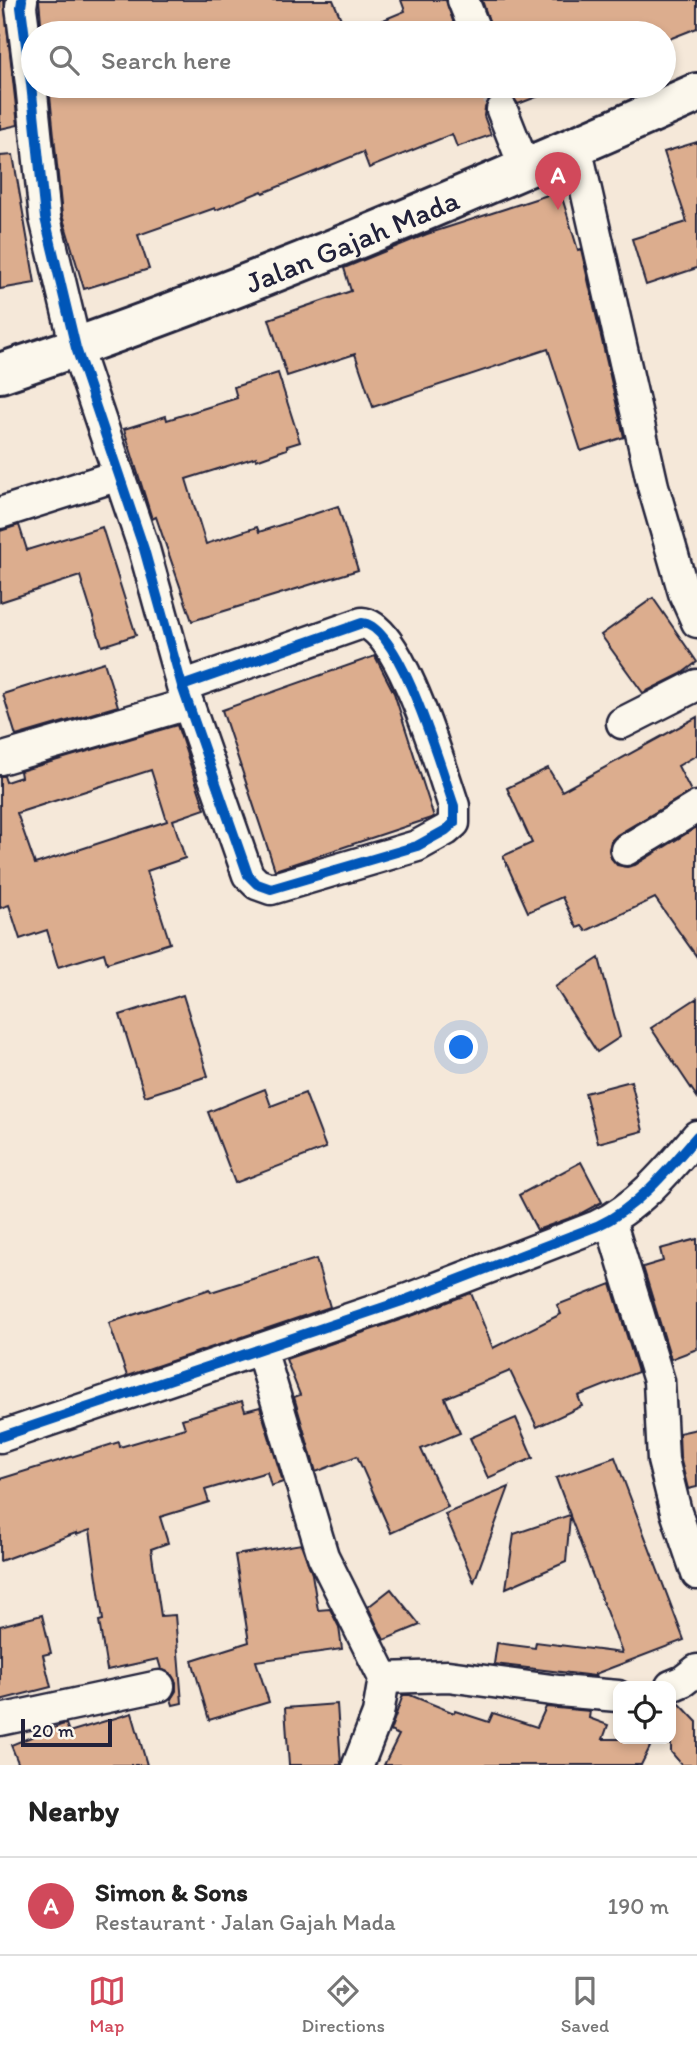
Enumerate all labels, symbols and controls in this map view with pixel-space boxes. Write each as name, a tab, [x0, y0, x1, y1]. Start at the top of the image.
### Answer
search box	[21, 21, 676, 98]
icon: search	[45, 41, 83, 79]
text: Search here	[101, 44, 231, 76]
pin: A	[535, 152, 581, 210]
street label: Jalan Gajah Mada	[240, 180, 465, 301]
your location	[444, 1030, 478, 1064]
map controls	[613, 1681, 676, 1744]
button: locate	[613, 1681, 676, 1744]
scale bar	[21, 1716, 112, 1748]
text: 20 m	[32, 1719, 74, 1742]
text: Nearby	[28, 1792, 119, 1829]
text: Simon & Sons	[95, 1876, 248, 1908]
text: A	[44, 1892, 58, 1920]
text: 190 m	[608, 1892, 669, 1920]
text: Restaurant · Jalan Gajah Mada	[95, 1908, 396, 1936]
tab: Map	[88, 1972, 126, 2037]
tab: Directions	[301, 1972, 385, 2037]
tab: Saved	[561, 1972, 609, 2037]

